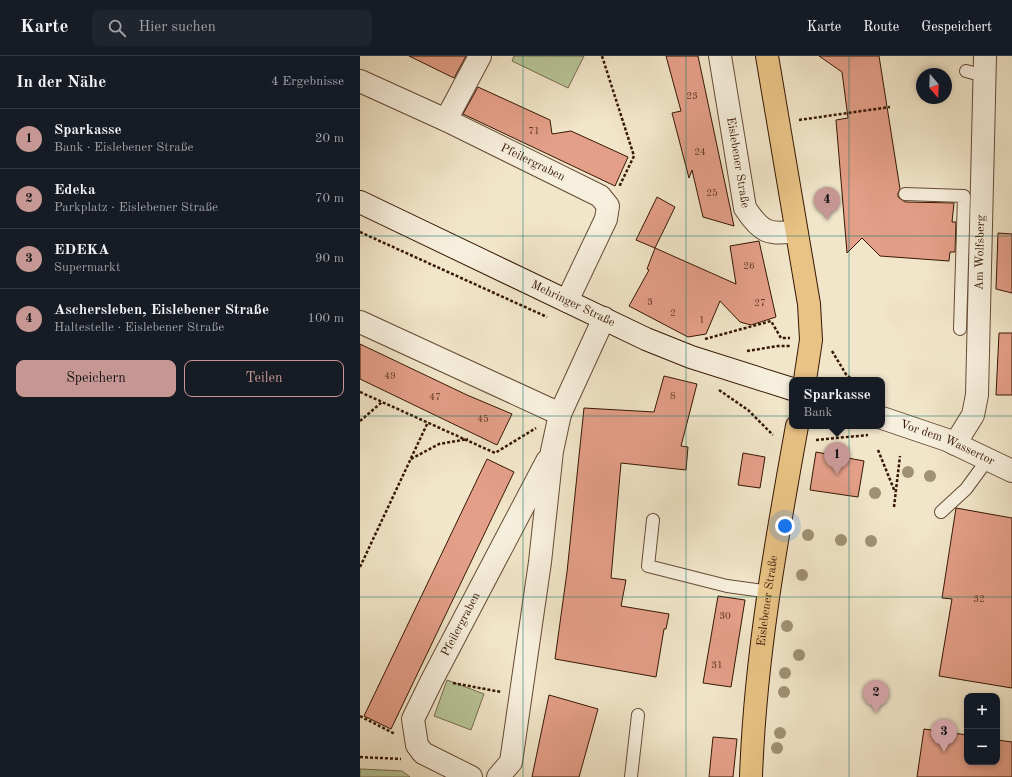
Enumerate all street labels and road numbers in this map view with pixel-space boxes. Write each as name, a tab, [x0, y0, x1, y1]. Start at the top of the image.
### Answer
street label: Eislebener Straße	[724, 116, 751, 209]
street label: Pfeilergraben	[498, 142, 567, 184]
street label: Am Wolfsberg	[973, 214, 987, 290]
street label: Mehringer Straße	[529, 279, 617, 329]
street label: Vor dem Wassertor	[899, 419, 996, 468]
street label: Eislebener Straße	[756, 554, 781, 647]
street label: Pfeilergraben	[440, 590, 483, 658]

